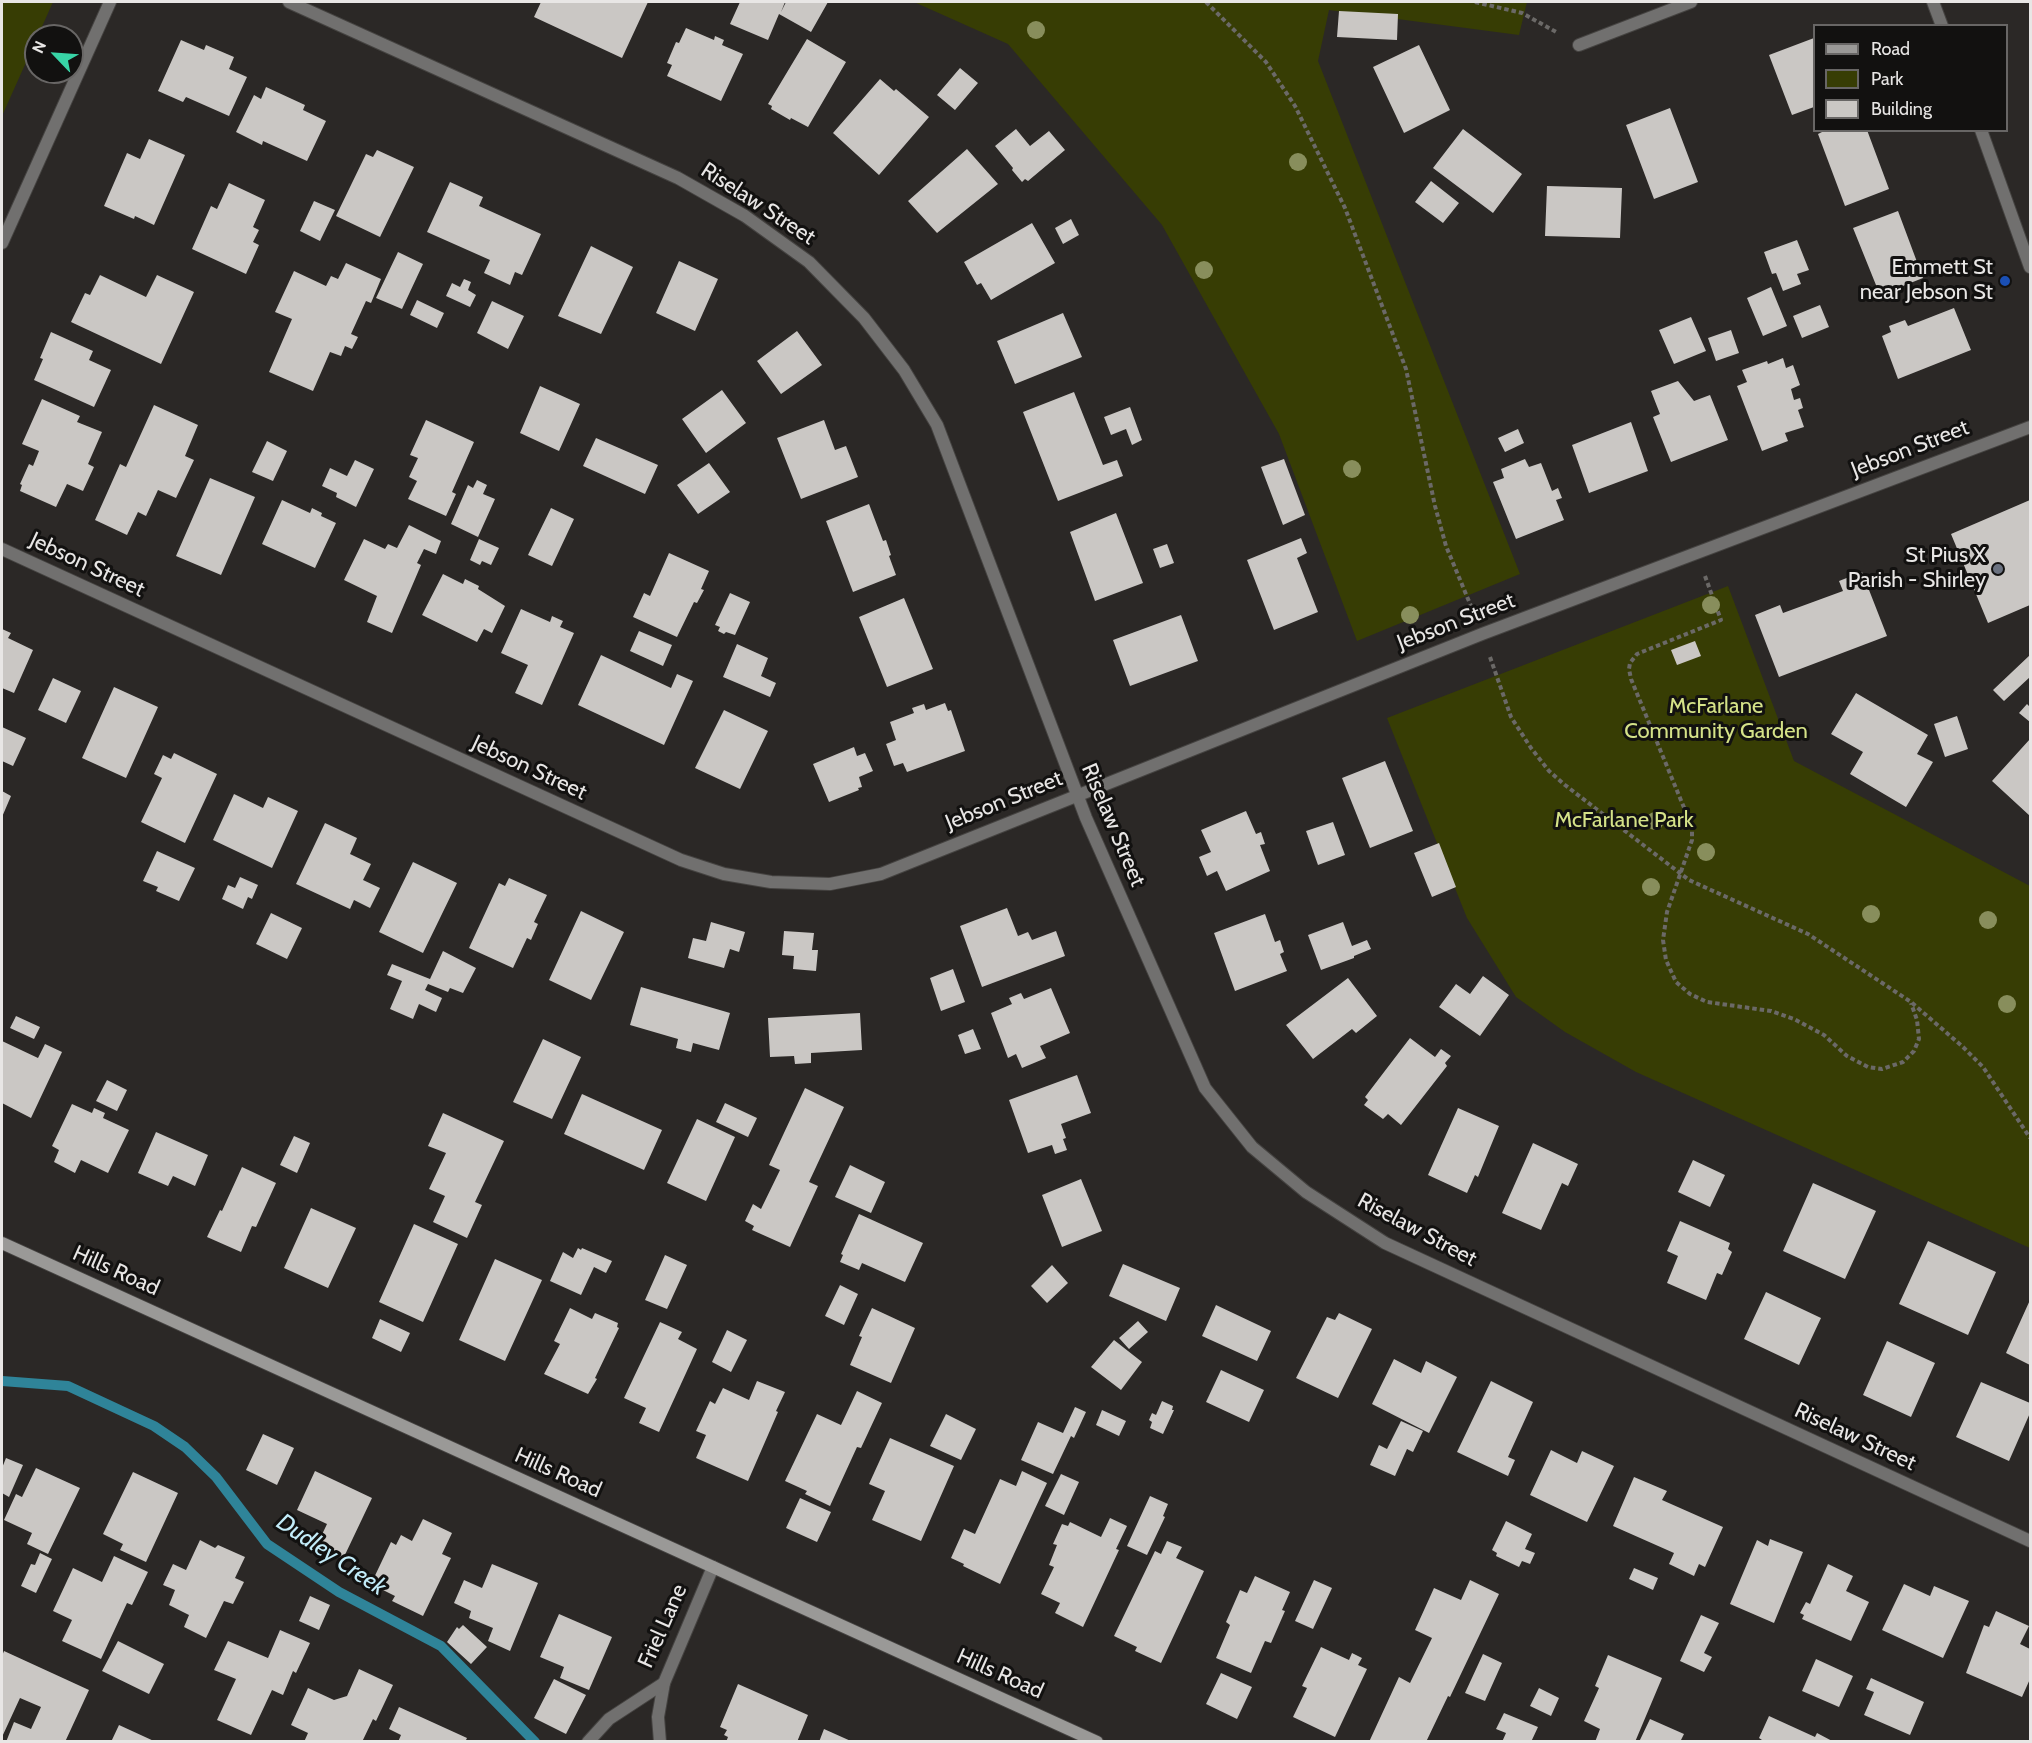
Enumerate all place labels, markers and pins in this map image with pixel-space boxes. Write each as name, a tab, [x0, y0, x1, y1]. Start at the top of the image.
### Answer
place label: Emmett St near Jebson St	[1860, 255, 1993, 306]
marker: Emmett St near Jebson St	[1998, 274, 2012, 288]
place label: St Pius X Parish - Shirley	[1848, 543, 1986, 594]
marker: St Pius X Parish - Shirley	[1991, 562, 2005, 576]

